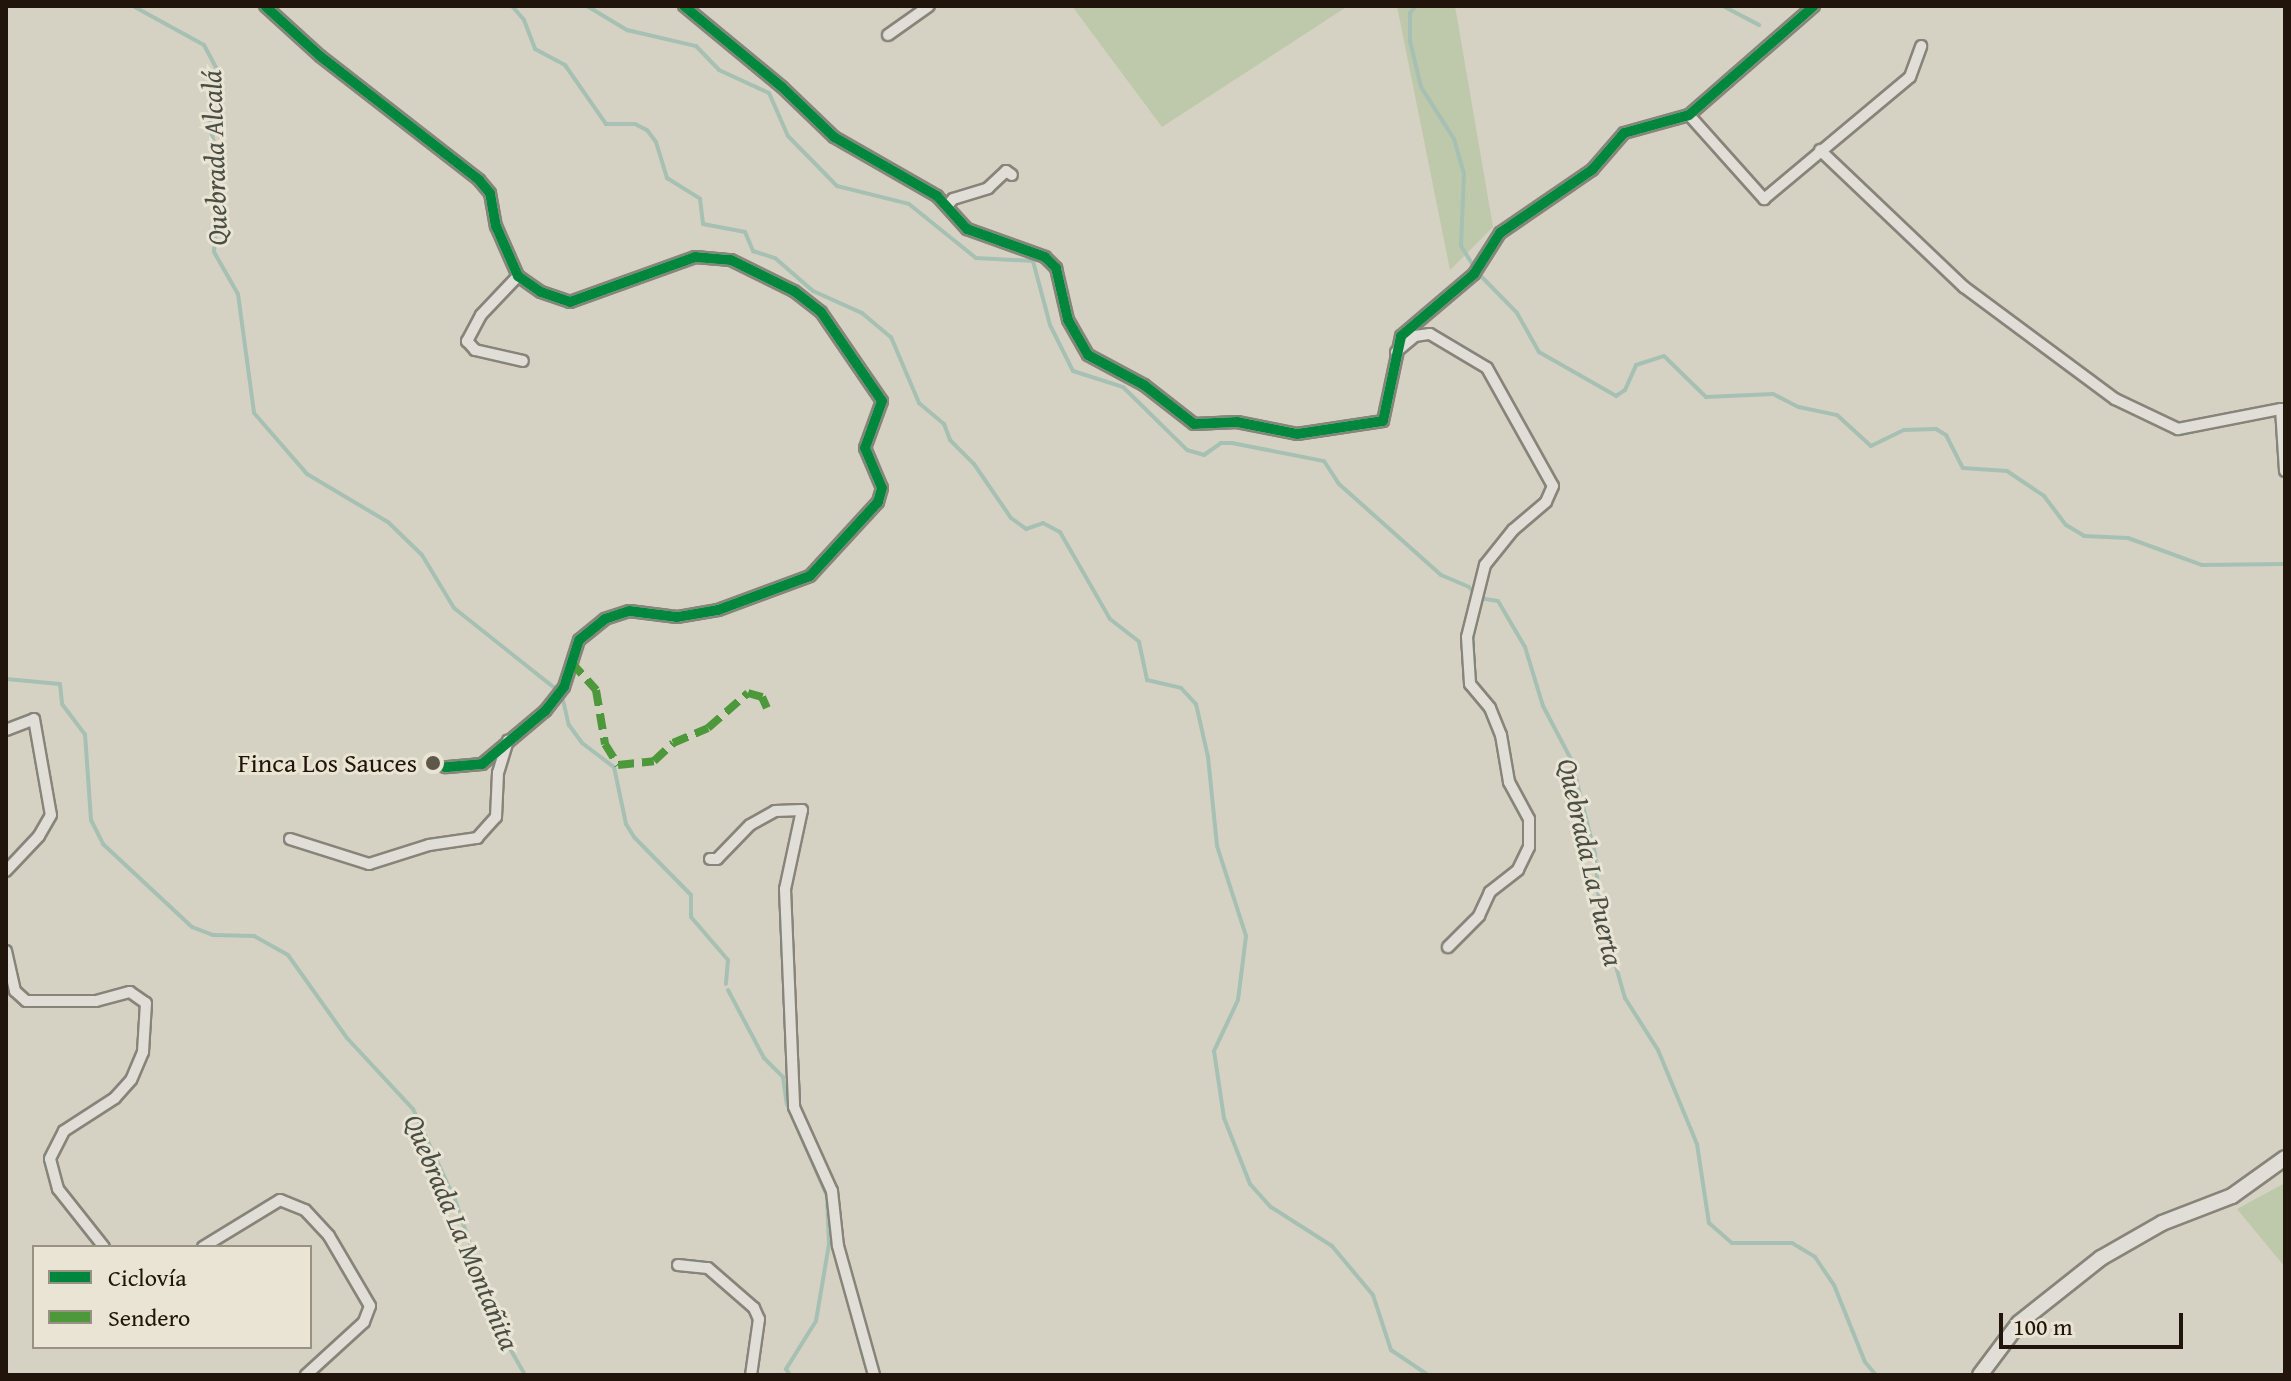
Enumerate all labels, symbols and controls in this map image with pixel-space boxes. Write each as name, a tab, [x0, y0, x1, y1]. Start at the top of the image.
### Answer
water label: Quebrada Alcalá	[194, 70, 234, 246]
place label: Finca Los Sauces	[238, 747, 417, 779]
marker: Finca Los Sauces	[424, 754, 442, 772]
water label: Quebrada La Puerta	[1551, 755, 1631, 969]
water label: Quebrada La Montañita	[397, 1109, 527, 1355]
legend	[32, 1245, 312, 1349]
text: Ciclovía	[108, 1260, 187, 1295]
scale bar	[2003, 1297, 2187, 1347]
text: Sendero	[108, 1300, 190, 1335]
text: 100 m	[2013, 1309, 2073, 1344]

